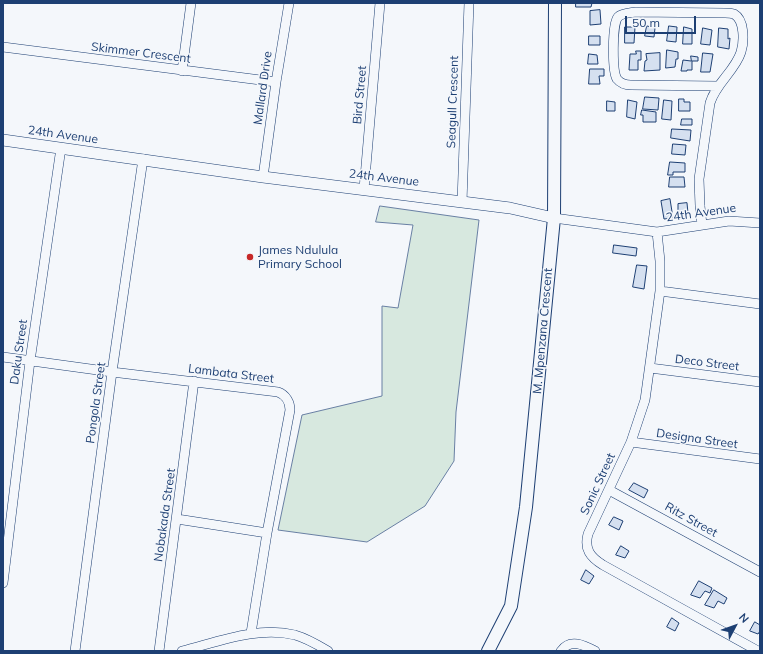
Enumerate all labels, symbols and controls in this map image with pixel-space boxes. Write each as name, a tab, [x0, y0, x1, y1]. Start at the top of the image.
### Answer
scale bar	[627, 8, 698, 34]
text: 50 m	[632, 15, 660, 30]
street label: Skimmer Crescent	[90, 40, 192, 66]
street label: Mallard Drive	[251, 50, 275, 126]
street label: Seagull Crescent	[444, 55, 462, 149]
street label: Bird Street	[350, 65, 370, 125]
street label: 24th Avenue	[27, 123, 99, 147]
street label: 24th Avenue	[348, 167, 420, 189]
street label: 24th Avenue	[665, 201, 737, 225]
place label: James Ndulula Primary School	[258, 243, 342, 271]
marker: James Ndulula Primary School	[245, 252, 255, 262]
street label: M. Mpenzana Crescent	[530, 267, 556, 395]
street label: Daku Street	[7, 319, 31, 385]
street label: Deco Street	[674, 352, 740, 374]
street label: Pongola Street	[83, 361, 109, 445]
street label: Lambata Street	[187, 362, 275, 386]
street label: Designa Street	[655, 426, 739, 452]
street label: Sonic Street	[577, 451, 619, 517]
street label: Nobakada Street	[151, 467, 179, 563]
street label: Ritz Street	[662, 500, 720, 540]
north arrow	[715, 606, 755, 646]
text: N	[736, 610, 752, 626]

